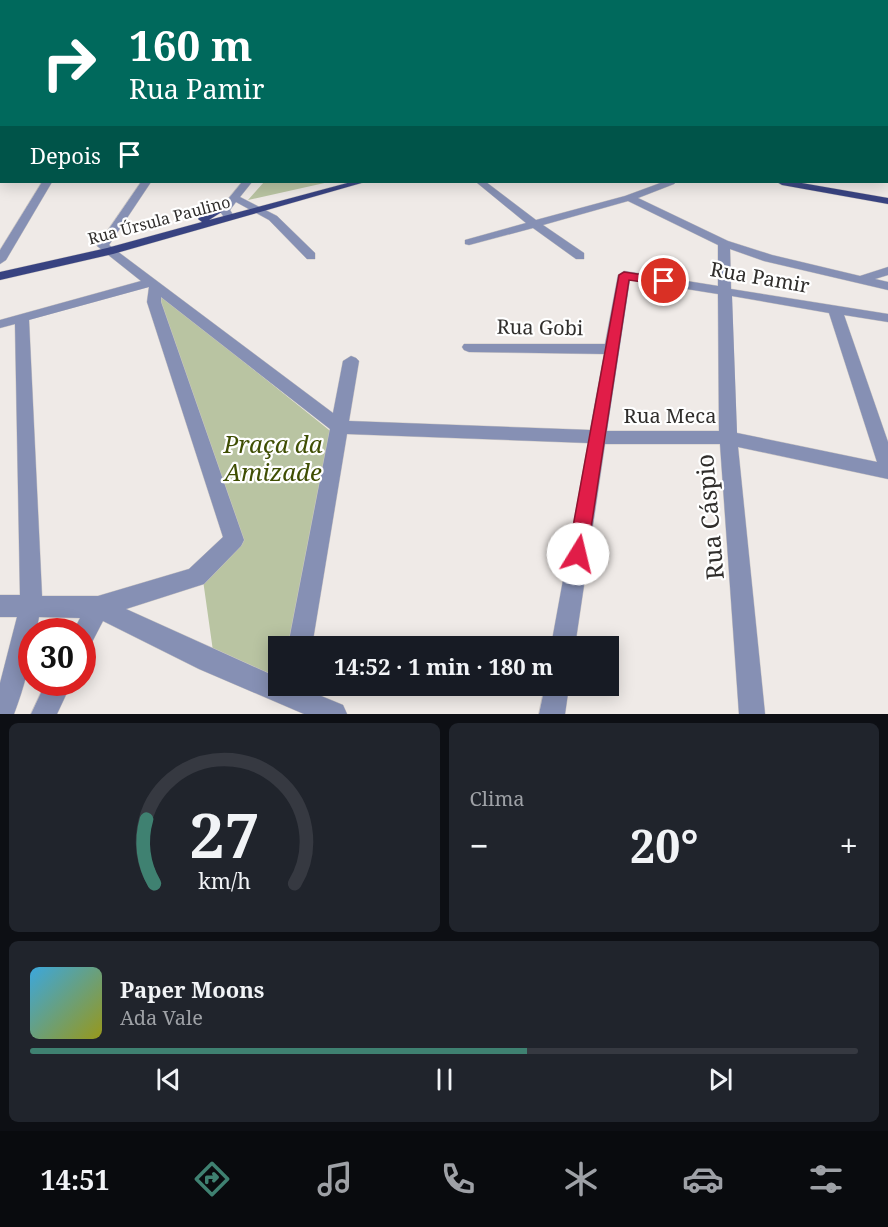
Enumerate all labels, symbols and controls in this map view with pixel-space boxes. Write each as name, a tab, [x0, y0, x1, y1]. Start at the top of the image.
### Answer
text: 160 m	[129, 16, 253, 73]
icon: right	[30, 24, 108, 102]
text: Rua Pamir	[129, 70, 264, 107]
icon: arrive	[113, 138, 146, 171]
text: Depois	[30, 140, 101, 170]
street label: Rua Úrsula Paulino	[85, 190, 233, 250]
pin	[638, 255, 689, 306]
street label: Rua Pamir	[708, 255, 812, 299]
icon: arrive	[647, 264, 680, 297]
street label: Rua Gobi	[496, 313, 584, 341]
street label: Rua Meca	[624, 402, 716, 429]
park label: Praça da Amizade	[222, 427, 323, 488]
street label: Rua Cáspio	[687, 453, 731, 581]
position arrow	[546, 522, 610, 586]
speed limit sign: 30	[18, 618, 96, 696]
text: 14:52 · 1 min · 180 m	[334, 651, 553, 681]
text: Clima	[470, 785, 525, 812]
text: 27	[189, 791, 260, 876]
text: 20°	[630, 815, 699, 876]
text: −	[470, 823, 489, 868]
text: +	[840, 823, 858, 868]
text: km/h	[198, 867, 251, 896]
text: Paper Moons	[120, 974, 264, 1004]
text: Ada Vale	[120, 1004, 203, 1031]
icon: previous	[152, 1063, 185, 1096]
icon: pause	[428, 1063, 461, 1096]
icon: next	[704, 1063, 737, 1096]
icon: directions	[191, 1158, 233, 1200]
icon: music	[314, 1158, 356, 1200]
icon: phone	[437, 1158, 479, 1200]
icon: climate	[560, 1158, 602, 1200]
icon: car	[682, 1158, 724, 1200]
icon: filters	[805, 1158, 847, 1200]
text: 14:51	[40, 1161, 110, 1198]

